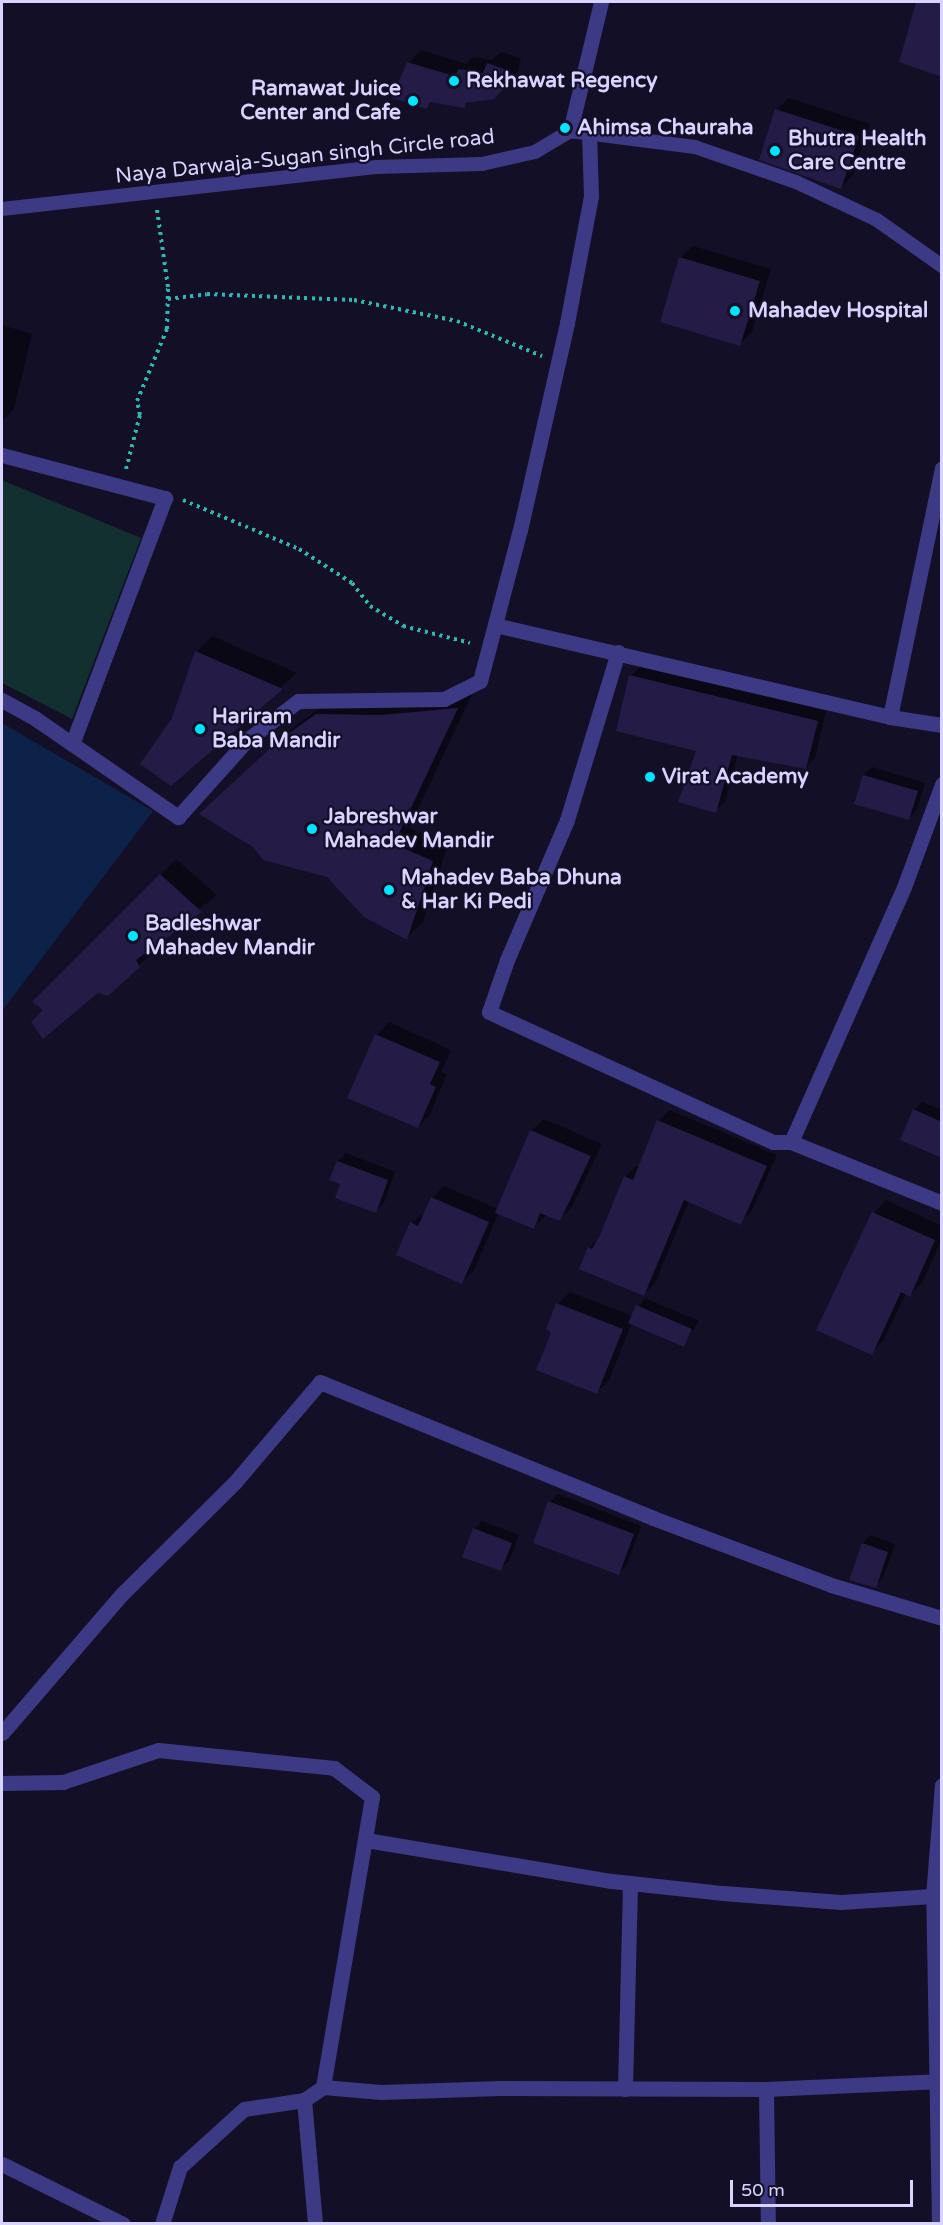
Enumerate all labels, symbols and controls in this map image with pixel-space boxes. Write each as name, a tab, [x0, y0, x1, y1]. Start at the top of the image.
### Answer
place label: Rekhawat Regency	[466, 68, 657, 94]
marker: Rekhawat Regency	[447, 74, 461, 88]
place label: Ramawat Juice Center and Cafe	[240, 76, 401, 126]
marker: Ramawat Juice Center and Cafe	[406, 94, 420, 108]
place label: Ahimsa Chauraha	[577, 115, 754, 141]
marker: Ahimsa Chauraha	[558, 121, 572, 135]
street label: Naya Darwaja-Sugan singh Circle road	[114, 125, 496, 189]
place label: Bhutra Health Care Centre	[788, 126, 927, 176]
marker: Bhutra Health Care Centre	[766, 142, 784, 160]
place label: Mahadev Hospital	[748, 298, 928, 324]
marker: Mahadev Hospital	[726, 302, 744, 320]
place label: Hariram Baba Mandir	[212, 704, 340, 754]
marker: Hariram Baba Mandir	[193, 722, 207, 736]
place label: Virat Academy	[662, 764, 809, 790]
marker: Virat Academy	[643, 770, 657, 784]
place label: Jabreshwar Mahadev Mandir	[324, 804, 494, 854]
marker: Jabreshwar Mahadev Mandir	[305, 822, 319, 836]
place label: Mahadev Baba Dhuna & Har Ki Pedi	[401, 865, 622, 915]
marker: Mahadev Baba Dhuna & Har Ki Pedi	[382, 883, 396, 897]
place label: Badleshwar Mahadev Mandir	[145, 911, 315, 961]
marker: Badleshwar Mahadev Mandir	[126, 929, 140, 943]
scale bar	[733, 2168, 916, 2206]
text: 50 m	[741, 2179, 785, 2201]

